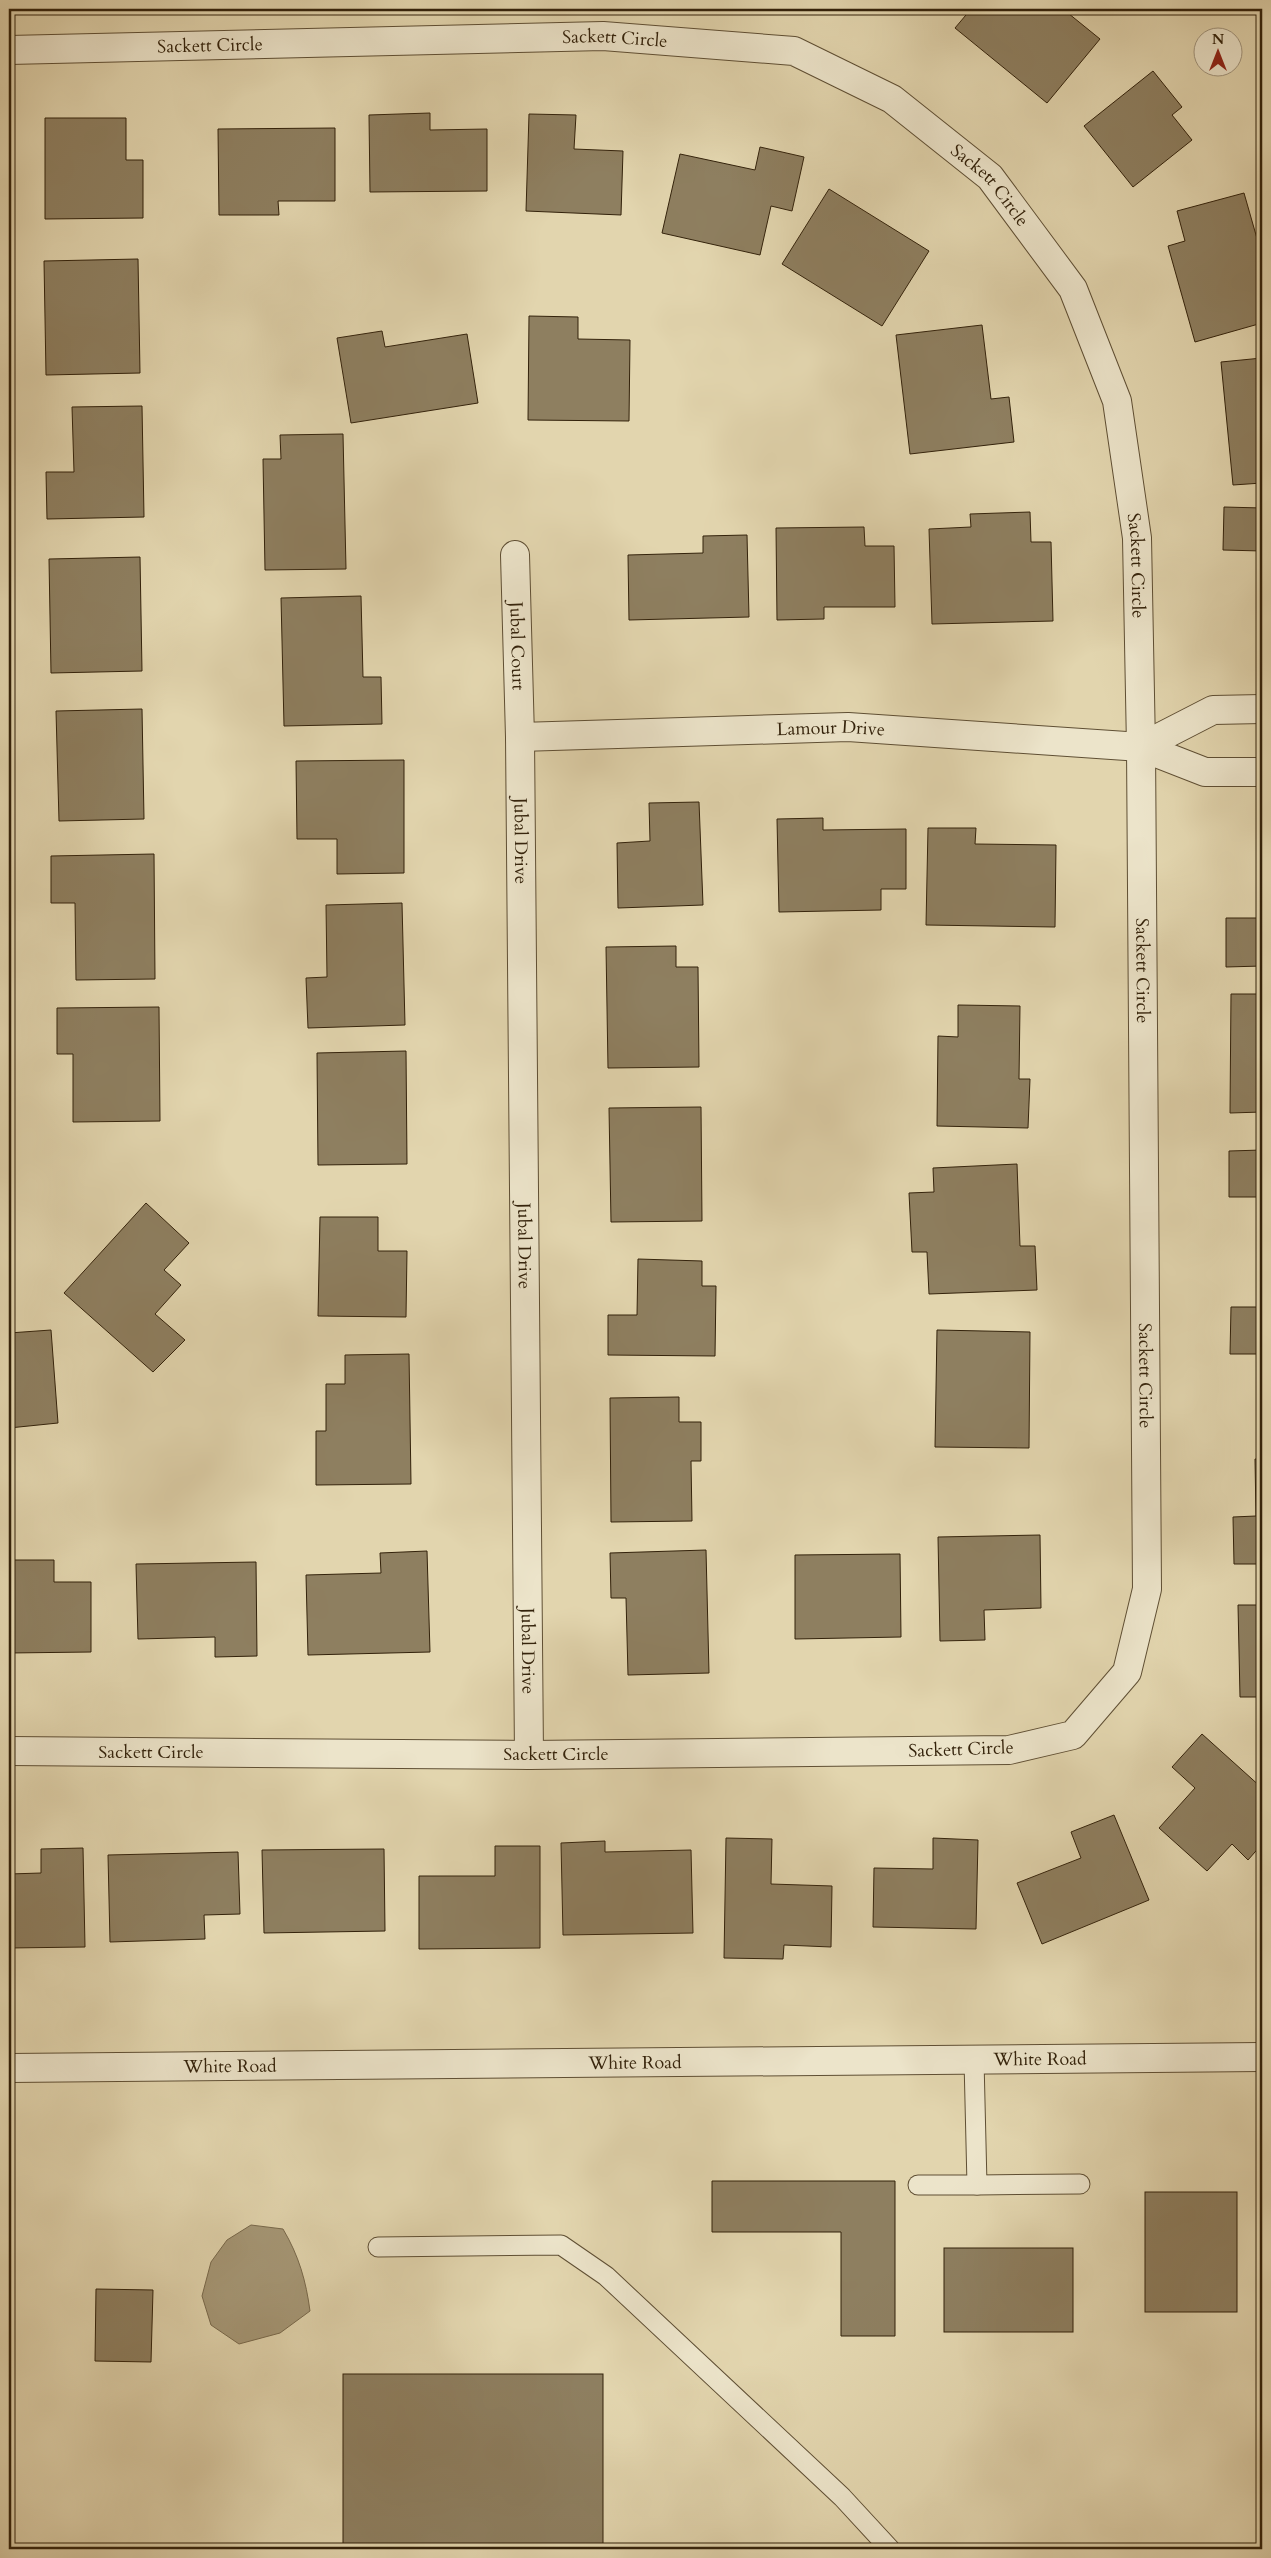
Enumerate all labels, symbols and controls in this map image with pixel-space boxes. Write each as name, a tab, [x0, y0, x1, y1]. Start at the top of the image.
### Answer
street label: Sackett Circle	[562, 24, 668, 54]
north arrow	[1194, 28, 1244, 78]
text: N	[1212, 30, 1224, 49]
street label: Sackett Circle	[157, 32, 263, 60]
street label: Sackett Circle	[945, 138, 1035, 232]
street label: Sackett Circle	[1121, 511, 1151, 619]
street label: Jubal Court	[503, 598, 531, 691]
street label: Lamour Drive	[776, 715, 886, 742]
street label: Jubal Drive	[508, 795, 533, 884]
street label: Sackett Circle	[1129, 918, 1155, 1023]
street label: Jubal Drive	[511, 1200, 537, 1289]
street label: Sackett Circle	[1132, 1323, 1158, 1428]
street label: Jubal Drive	[515, 1605, 540, 1694]
street label: Sackett Circle	[908, 1735, 1014, 1764]
street label: Sackett Circle	[98, 1740, 204, 1765]
street label: Sackett Circle	[503, 1742, 609, 1767]
street label: White Road	[992, 2047, 1087, 2072]
street label: White Road	[587, 2050, 682, 2076]
street label: White Road	[182, 2054, 277, 2079]

